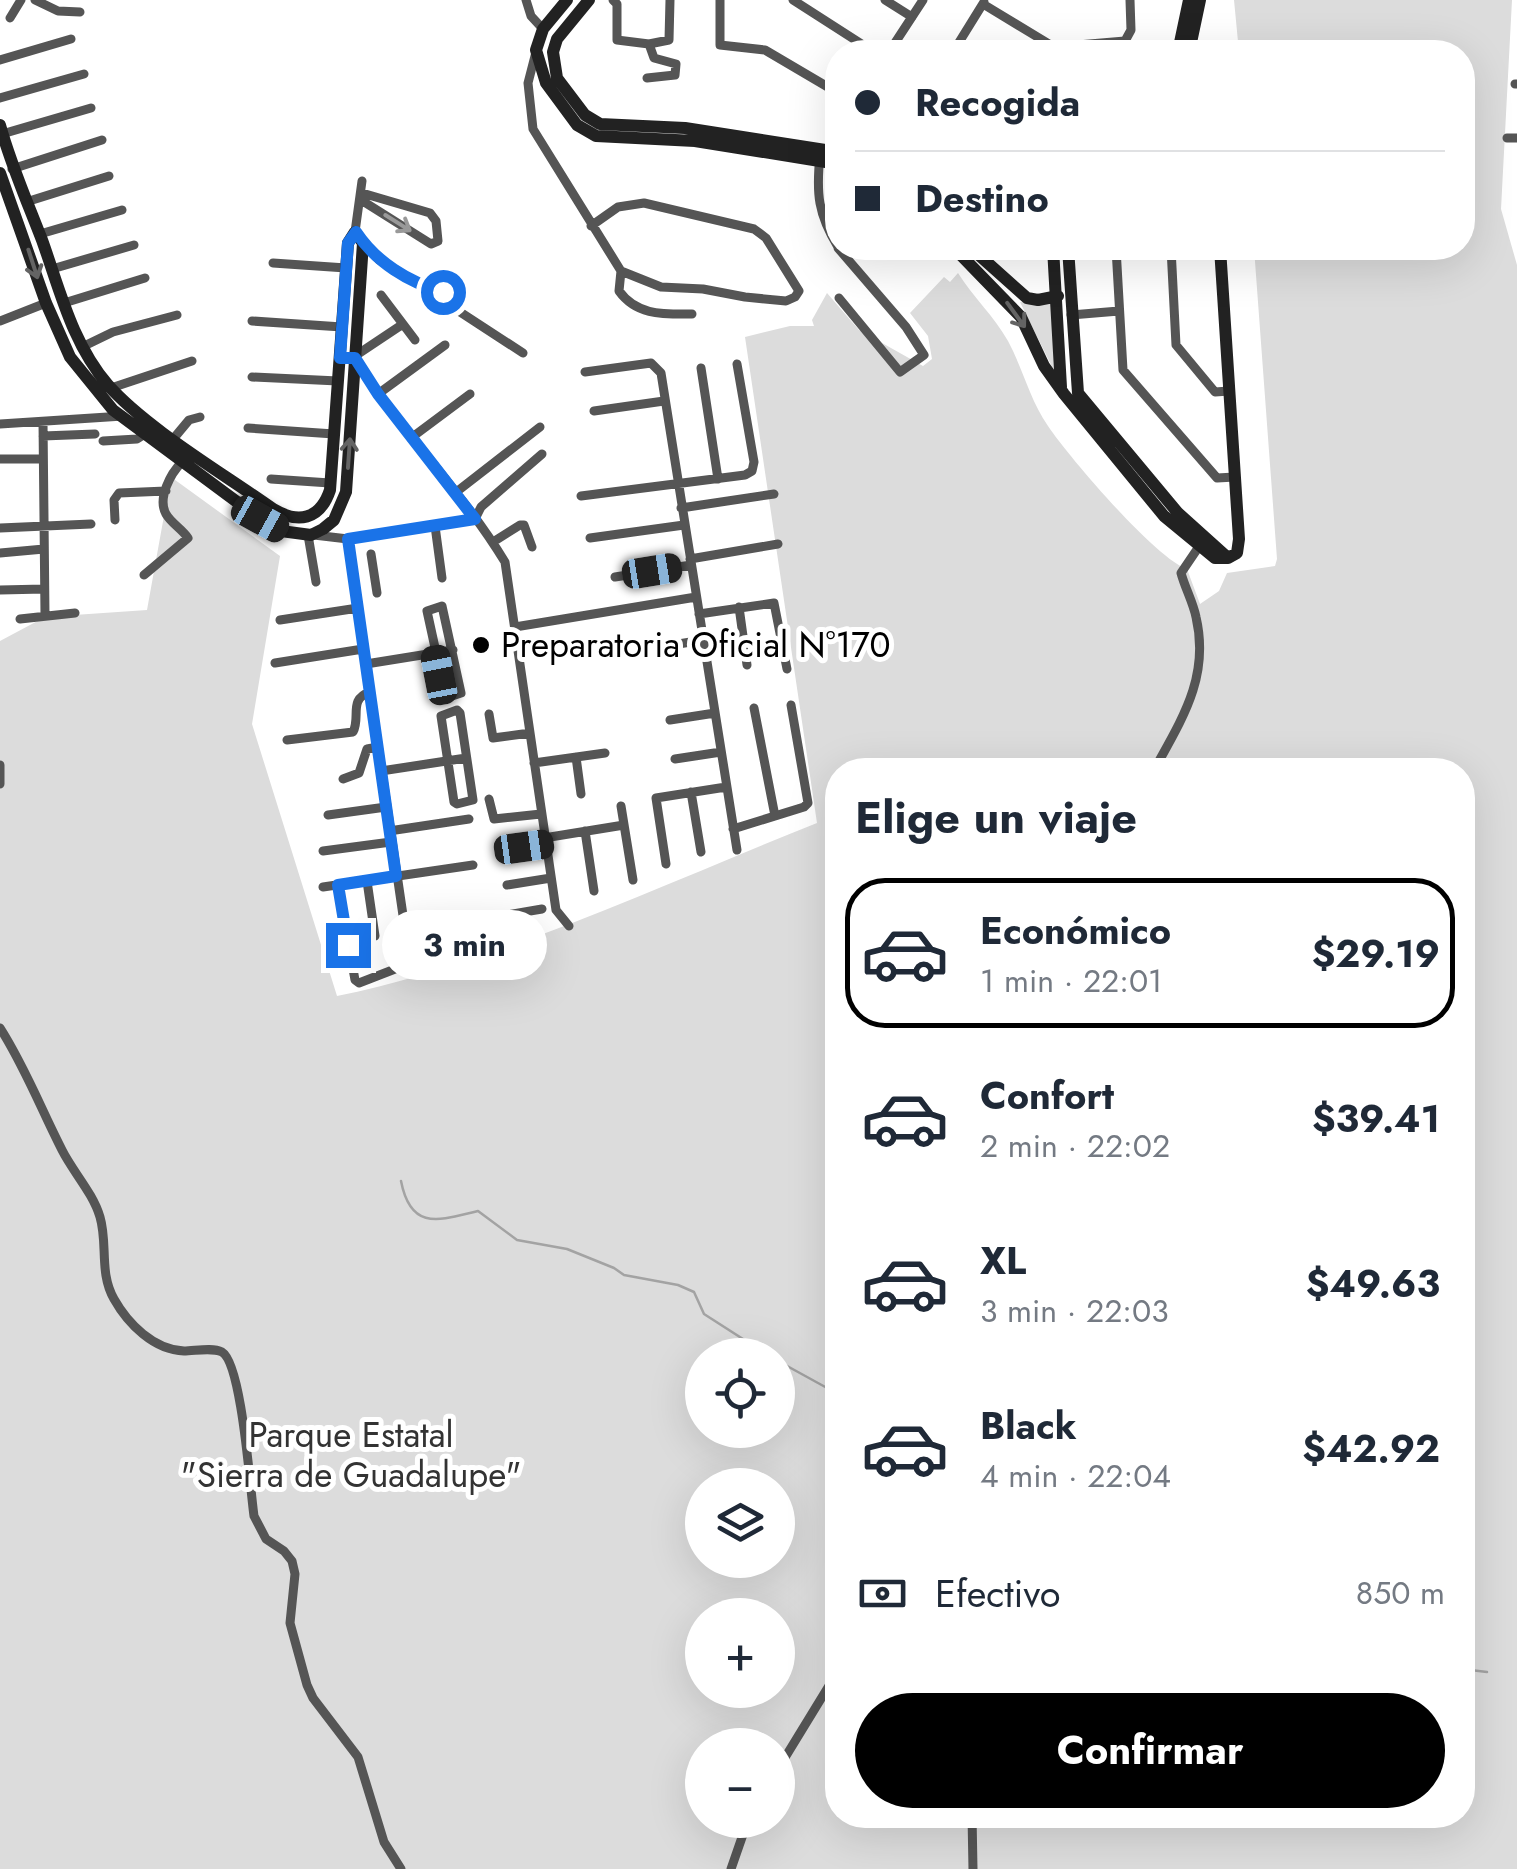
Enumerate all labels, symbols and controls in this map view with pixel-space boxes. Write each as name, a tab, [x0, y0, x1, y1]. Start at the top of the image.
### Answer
text: Recogida	[915, 75, 1080, 130]
text: Destino	[915, 171, 1049, 226]
one-way arrow	[383, 213, 411, 234]
one-way arrow	[25, 248, 43, 280]
route start	[421, 270, 466, 315]
one-way arrow	[1006, 301, 1027, 328]
one-way arrow	[339, 437, 358, 469]
car	[226, 491, 294, 547]
car	[620, 551, 684, 591]
place label: Preparatoria Oficial N°170	[501, 620, 891, 670]
marker: Preparatoria Oficial N°170	[470, 634, 492, 656]
car	[419, 643, 459, 707]
text: Elige un viaje	[855, 785, 1137, 850]
car	[492, 828, 556, 866]
text: Económico	[980, 903, 1171, 958]
icon: car	[860, 908, 950, 998]
callout: 3 min	[383, 910, 548, 980]
text: 3 min	[423, 922, 506, 968]
route end	[326, 923, 371, 968]
text: $29.19	[1312, 926, 1440, 981]
text: 1 min · 22:01	[980, 958, 1163, 1004]
text: Confort	[980, 1068, 1114, 1123]
icon: car	[860, 1073, 950, 1163]
text: $39.41	[1312, 1091, 1440, 1146]
text: 2 min · 22:02	[980, 1123, 1170, 1169]
text: XL	[980, 1233, 1026, 1288]
icon: car	[860, 1238, 950, 1328]
text: $49.63	[1306, 1256, 1440, 1311]
text: 3 min · 22:03	[980, 1288, 1169, 1334]
map controls	[685, 1338, 795, 1838]
button: locate	[685, 1338, 795, 1448]
text: Black	[980, 1398, 1077, 1453]
icon: car	[860, 1403, 950, 1493]
park label: Parque Estatal "Sierra de Guadalupe"	[180, 1410, 522, 1500]
text: $42.92	[1302, 1421, 1440, 1476]
text: 4 min · 22:04	[980, 1453, 1171, 1499]
button: layers	[685, 1468, 795, 1578]
icon: cash	[855, 1566, 910, 1621]
text: Efectivo	[935, 1566, 1060, 1621]
text: 850 m	[1356, 1570, 1445, 1616]
button: +	[685, 1598, 795, 1708]
button: Confirmar	[855, 1693, 1445, 1808]
button: −	[685, 1728, 795, 1838]

